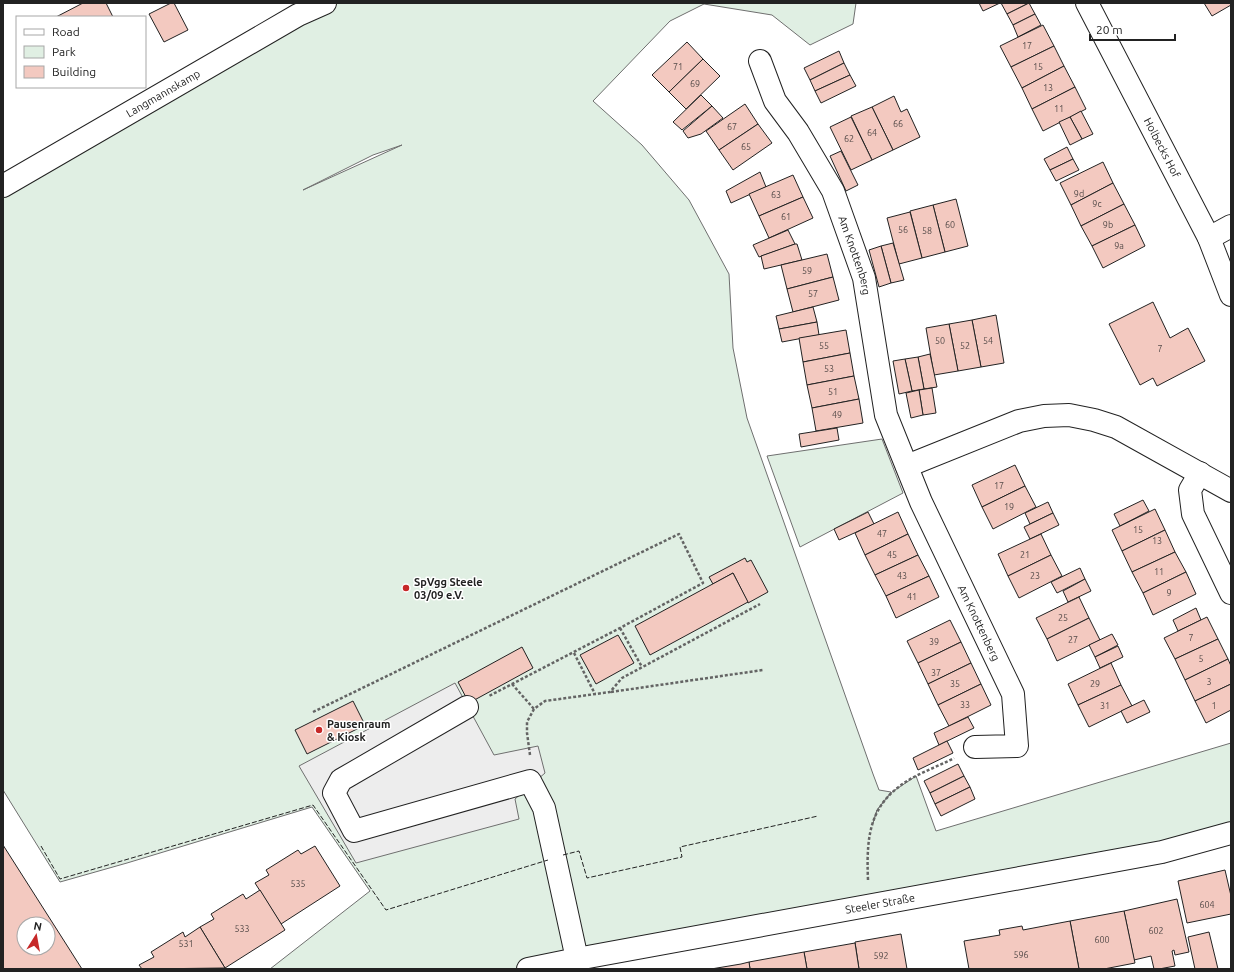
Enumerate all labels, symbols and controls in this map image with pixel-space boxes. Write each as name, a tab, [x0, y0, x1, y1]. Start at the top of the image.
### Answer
legend	[16, 16, 146, 88]
scale bar	[1090, 16, 1175, 42]
text: 20 m	[1096, 23, 1123, 36]
text: Road	[52, 25, 80, 38]
house number: 17	[1022, 41, 1032, 51]
text: Park	[52, 45, 76, 58]
house number: 71	[673, 62, 683, 72]
house number: 15	[1033, 62, 1043, 72]
text: Building	[52, 65, 96, 78]
street label: Langmannskamp	[124, 67, 202, 119]
house number: 69	[690, 79, 700, 89]
house number: 13	[1043, 83, 1053, 93]
house number: 11	[1054, 104, 1064, 114]
street label: Holbecks Hof	[1142, 116, 1183, 180]
house number: 66	[893, 119, 903, 129]
house number: 67	[727, 122, 737, 132]
house number: 64	[867, 128, 877, 138]
house number: 62	[844, 134, 854, 144]
house number: 65	[741, 142, 751, 152]
house number: 9d	[1074, 189, 1084, 199]
house number: 63	[771, 190, 781, 200]
house number: 9c	[1092, 199, 1102, 209]
house number: 61	[781, 212, 791, 222]
street label: Am Knottenberg	[836, 214, 873, 296]
house number: 60	[945, 220, 955, 230]
house number: 9b	[1103, 220, 1113, 230]
house number: 56	[898, 225, 908, 235]
house number: 58	[922, 226, 932, 236]
house number: 9a	[1114, 241, 1124, 251]
house number: 59	[802, 266, 812, 276]
house number: 57	[808, 289, 818, 299]
house number: 50	[935, 336, 945, 346]
house number: 54	[983, 336, 993, 346]
house number: 55	[819, 341, 829, 351]
house number: 52	[960, 341, 970, 351]
house number: 7	[1157, 344, 1163, 354]
house number: 53	[824, 364, 834, 374]
house number: 51	[828, 387, 838, 397]
house number: 49	[832, 410, 842, 420]
house number: 17	[994, 481, 1004, 491]
house number: 19	[1004, 502, 1014, 512]
house number: 15	[1133, 525, 1143, 535]
house number: 47	[877, 529, 887, 539]
house number: 13	[1152, 536, 1162, 546]
house number: 45	[887, 550, 897, 560]
house number: 21	[1020, 550, 1030, 560]
house number: 11	[1154, 567, 1164, 577]
house number: 43	[897, 571, 907, 581]
house number: 23	[1030, 571, 1040, 581]
place label: SpVgg Steele 03/09 e.V.	[414, 576, 483, 601]
marker: SpVgg Steele 03/09 e.V.	[401, 583, 411, 593]
street label: Am Knottenberg	[956, 583, 1002, 663]
house number: 9	[1166, 588, 1172, 598]
house number: 41	[907, 592, 917, 602]
house number: 25	[1058, 613, 1068, 623]
house number: 7	[1188, 633, 1194, 643]
house number: 27	[1068, 635, 1078, 645]
house number: 39	[929, 637, 939, 647]
house number: 5	[1198, 654, 1204, 664]
house number: 37	[931, 668, 941, 678]
house number: 3	[1206, 677, 1212, 687]
house number: 35	[950, 679, 960, 689]
house number: 29	[1090, 679, 1100, 689]
house number: 33	[960, 700, 970, 710]
house number: 31	[1100, 701, 1110, 711]
house number: 1	[1211, 701, 1217, 711]
place label: Pausenraum & Kiosk	[327, 718, 390, 743]
marker: Pausenraum & Kiosk	[314, 725, 324, 735]
house number: 535	[290, 879, 306, 889]
street label: Steeler Straße	[844, 891, 916, 916]
house number: 604	[1199, 900, 1215, 910]
north arrow	[16, 916, 56, 956]
text: N	[33, 920, 43, 933]
house number: 533	[234, 924, 250, 934]
house number: 602	[1148, 926, 1164, 936]
house number: 600	[1094, 935, 1110, 945]
house number: 531	[178, 939, 194, 949]
house number: 596	[1013, 950, 1029, 960]
house number: 592	[873, 951, 889, 961]

